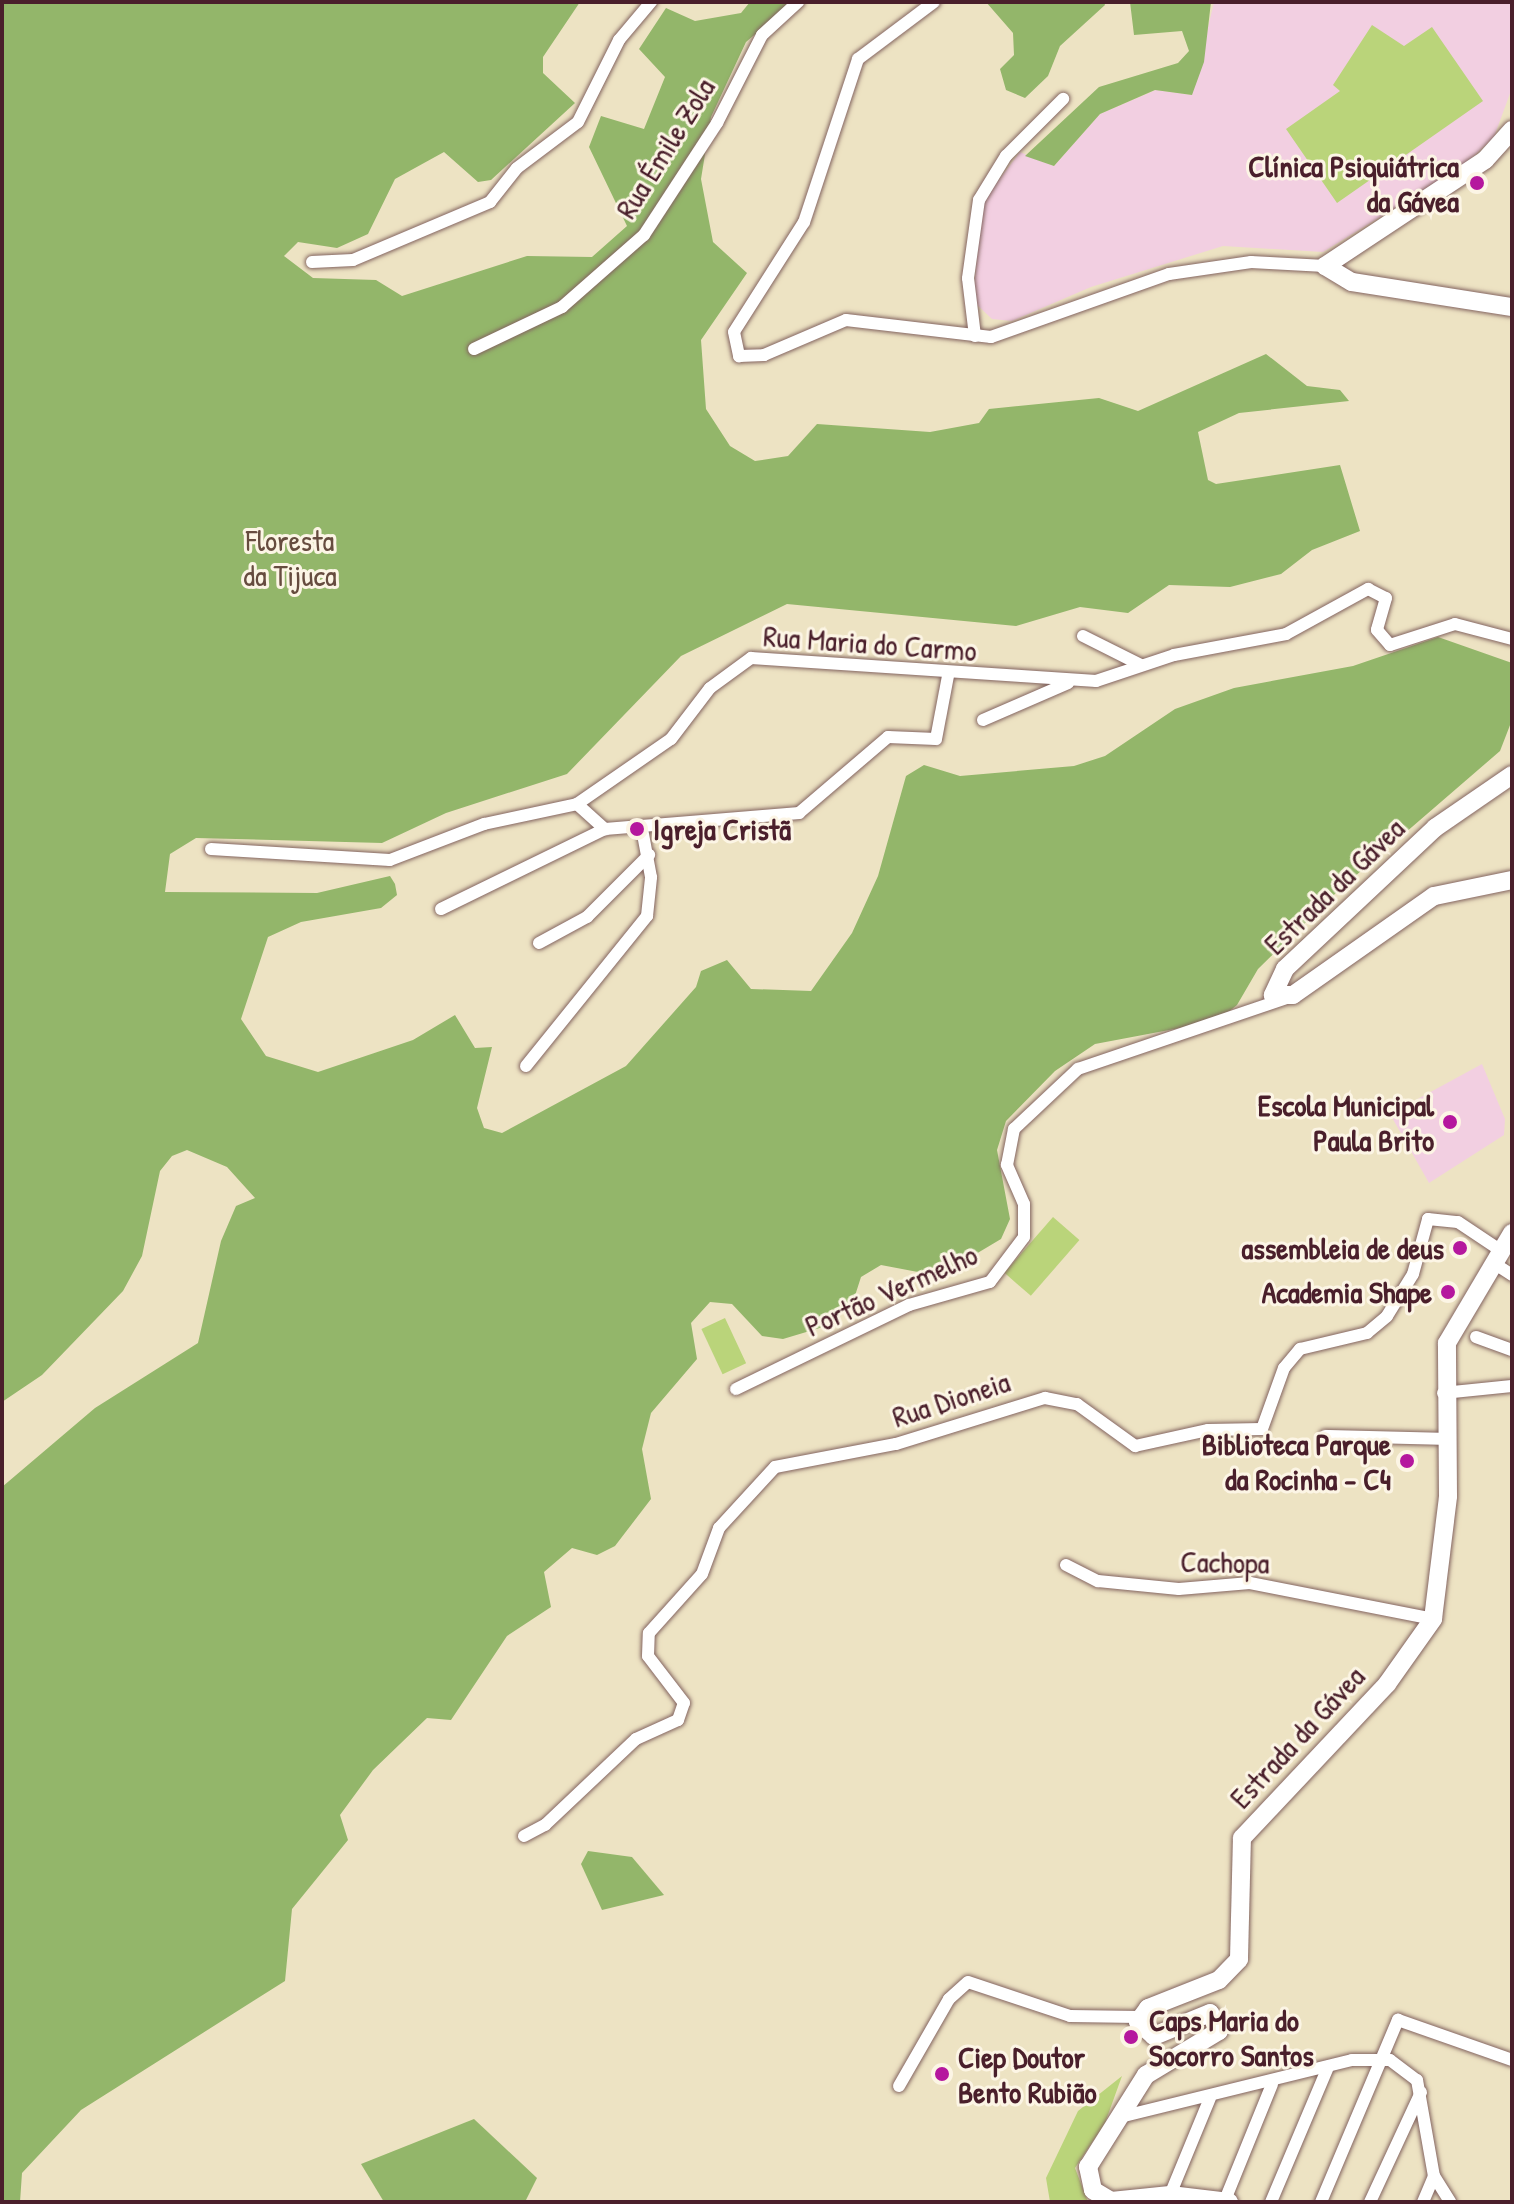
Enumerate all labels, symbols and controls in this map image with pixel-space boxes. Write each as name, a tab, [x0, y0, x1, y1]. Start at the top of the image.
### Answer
street label: Rua Émile Zola	[608, 71, 722, 225]
place label: Clínica Psiquiátrica da Gávea	[1248, 148, 1459, 218]
marker: Clínica Psiquiátrica da Gávea	[1466, 172, 1488, 194]
park label: Floresta da Tijuca	[243, 522, 337, 592]
street label: Rua Maria do Carmo	[762, 618, 978, 668]
street label: Estrada da Gávea	[1256, 810, 1412, 962]
place label: Igreja Cristã	[653, 811, 791, 847]
marker: Igreja Cristã	[628, 820, 646, 838]
place label: Escola Municipal Paula Brito	[1258, 1087, 1434, 1158]
marker: Escola Municipal Paula Brito	[1441, 1113, 1459, 1131]
place label: assembleia de deus	[1241, 1230, 1444, 1266]
street label: Portão Vermelho	[799, 1236, 983, 1344]
marker: assembleia de deus	[1451, 1239, 1469, 1257]
place label: Academia Shape	[1262, 1274, 1432, 1310]
marker: Academia Shape	[1439, 1283, 1457, 1301]
street label: Rua Dioneia	[888, 1363, 1014, 1435]
place label: Biblioteca Parque da Rocinha - C4	[1202, 1426, 1391, 1496]
marker: Biblioteca Parque da Rocinha - C4	[1398, 1452, 1416, 1470]
street label: Cachopa	[1180, 1543, 1270, 1581]
street label: Estrada da Gávea	[1222, 1659, 1372, 1815]
place label: Caps Maria do Socorro Santos	[1149, 2002, 1314, 2072]
marker: Caps Maria do Socorro Santos	[1120, 2026, 1142, 2048]
place label: Ciep Doutor Bento Rubião	[958, 2039, 1097, 2110]
marker: Ciep Doutor Bento Rubião	[933, 2065, 951, 2083]

